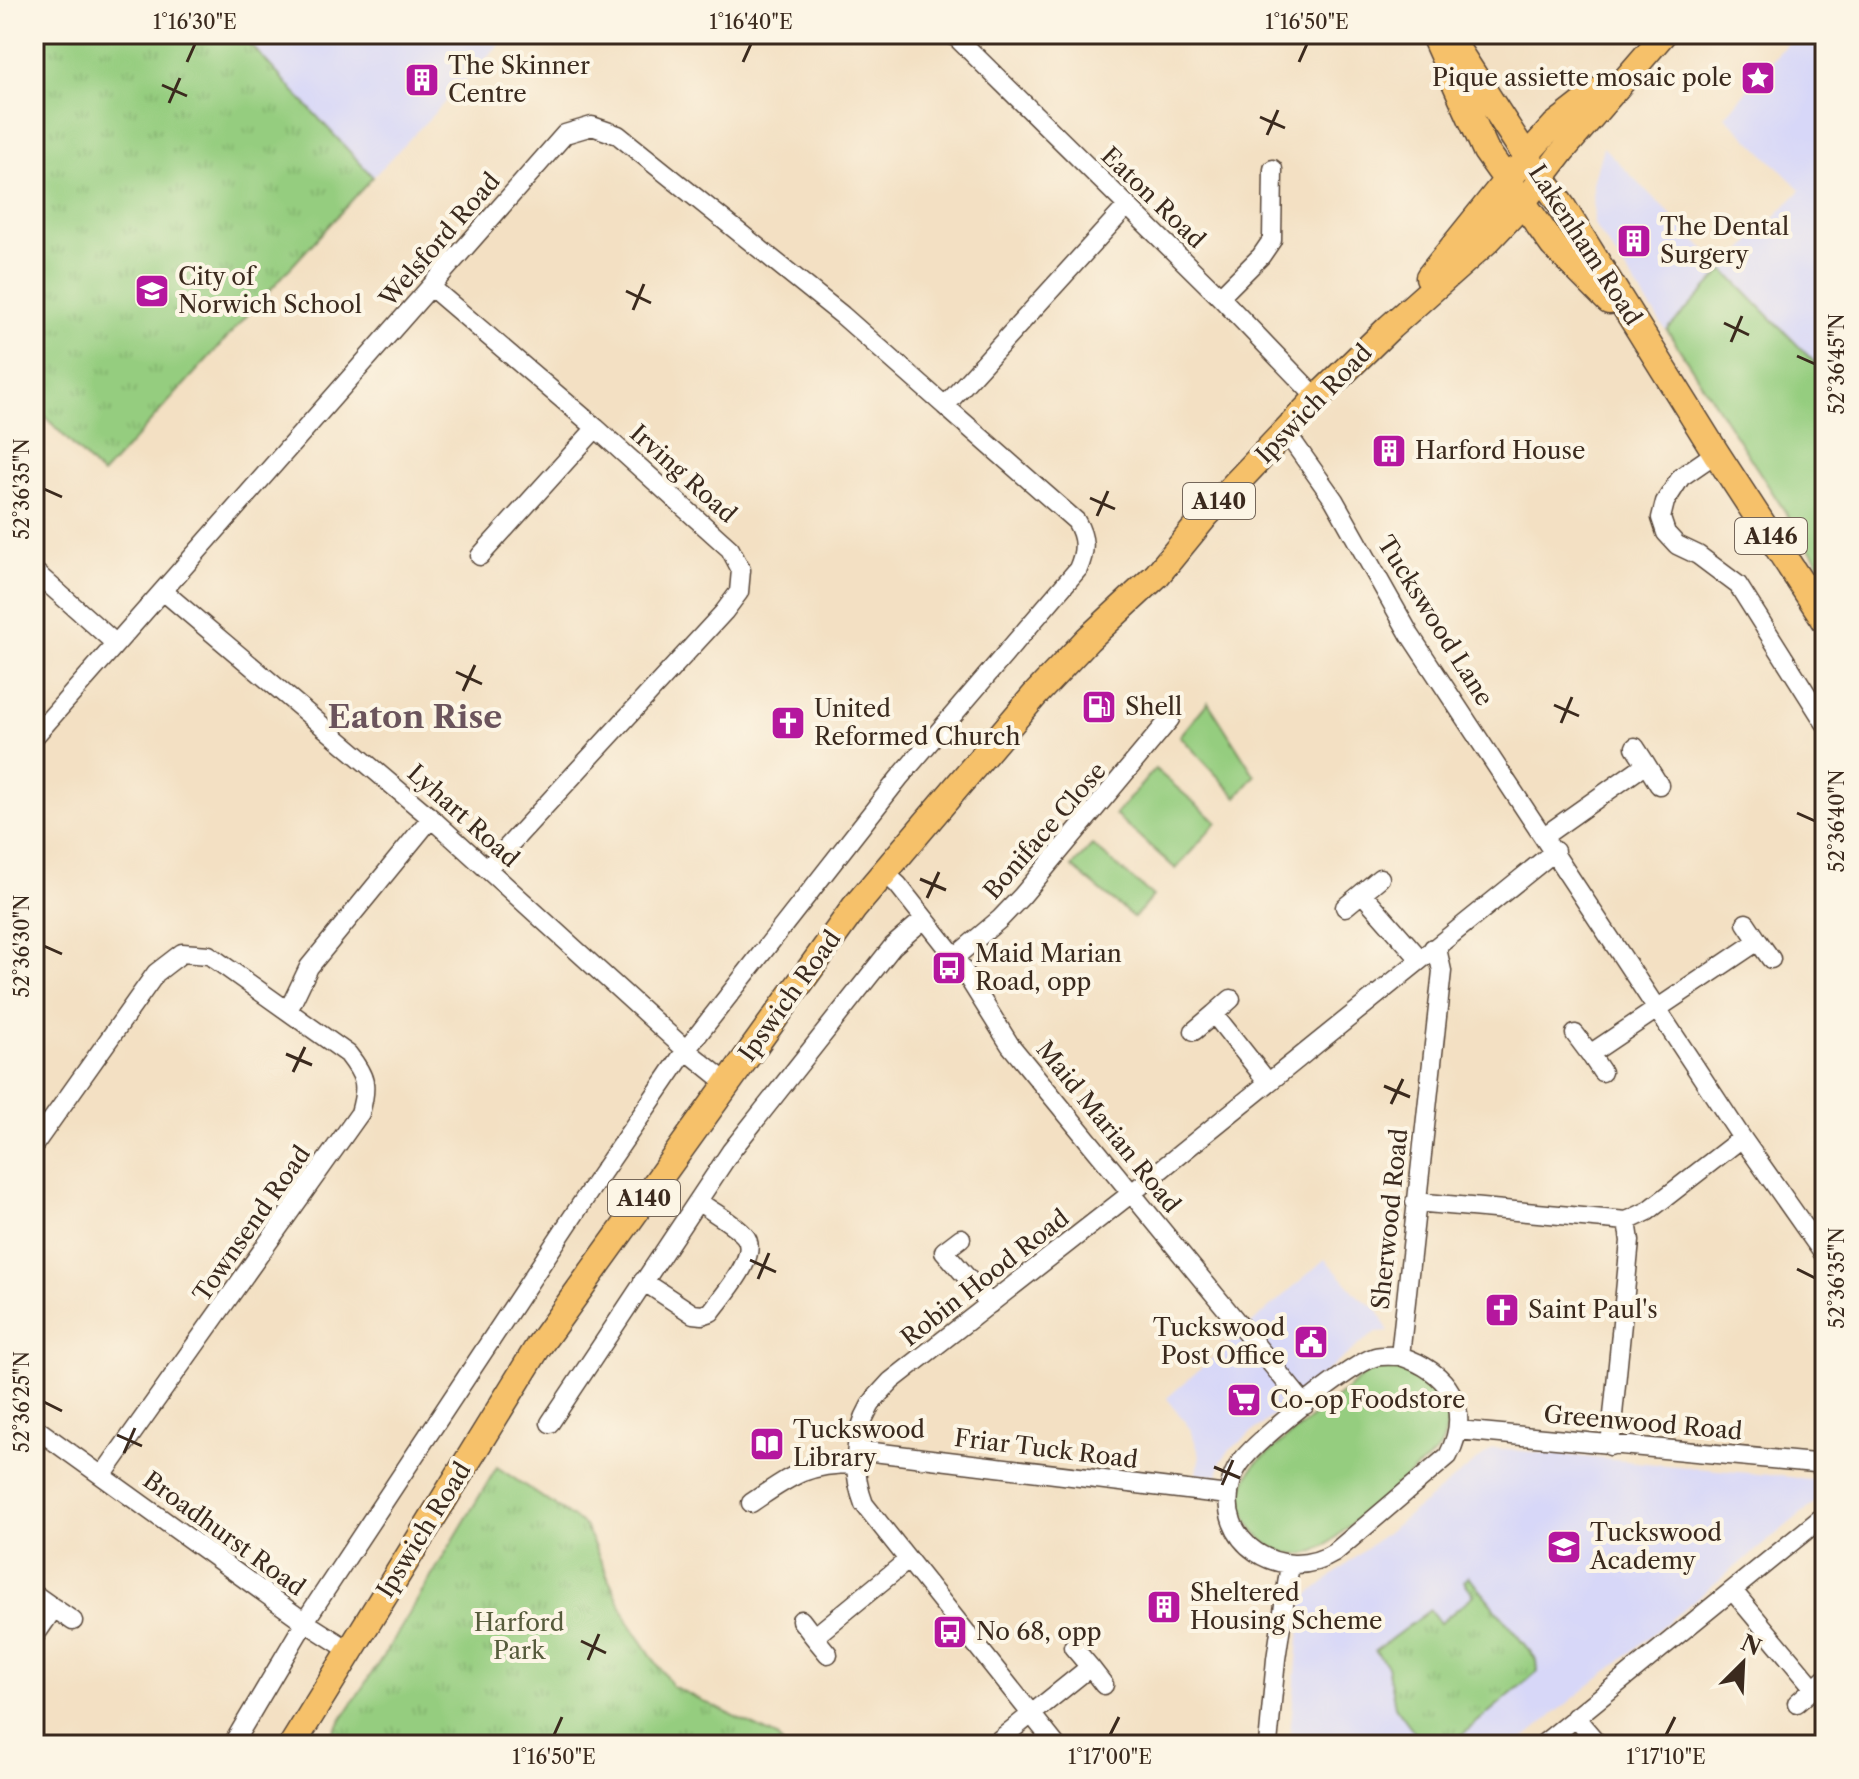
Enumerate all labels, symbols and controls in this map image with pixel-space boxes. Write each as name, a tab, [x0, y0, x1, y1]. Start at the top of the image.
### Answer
text: 1°16'30"E	[153, 10, 237, 34]
text: 1°16'40"E	[709, 10, 793, 34]
text: 1°16'50"E	[1265, 10, 1349, 34]
place label: The Skinner Centre	[448, 51, 590, 108]
place icon: Pique assiette mosaic pole	[1739, 59, 1777, 97]
building icon: The Skinner Centre	[403, 61, 441, 99]
place label: Pique assiette mosaic pole	[1432, 63, 1732, 92]
street label: Eaton Road	[1095, 141, 1212, 255]
street label: Lakenham Road	[1523, 159, 1648, 331]
street label: Welsford Road	[373, 166, 506, 313]
place label: The Dental Surgery	[1660, 212, 1789, 269]
building icon: The Dental Surgery	[1615, 222, 1653, 260]
place label: City of Norwich School	[178, 262, 362, 319]
school or university icon: City of Norwich School	[133, 272, 171, 310]
text: 52°36'45"N	[1825, 314, 1849, 415]
street label: Ipswich Road	[1250, 338, 1378, 469]
street label: Irving Road	[624, 418, 743, 529]
building icon: Harford House	[1370, 432, 1408, 470]
place label: Harford House	[1415, 436, 1585, 465]
text: 52°36'35"N	[10, 438, 34, 540]
road number: A140	[1183, 483, 1255, 519]
road number: A146	[1735, 518, 1807, 554]
street label: Tuckswood Lane	[1371, 530, 1499, 711]
fuel station icon: Shell	[1080, 688, 1118, 726]
place label: Shell	[1125, 692, 1182, 721]
place label: United Reformed Church	[814, 694, 1021, 751]
district label: Eaton Rise	[328, 697, 502, 736]
church icon: United Reformed Church	[769, 704, 807, 742]
street label: Boniface Close	[977, 756, 1112, 905]
street label: Lyhart Road	[402, 758, 525, 873]
text: 52°36'40"N	[1825, 770, 1849, 872]
text: 52°36'30"N	[10, 894, 34, 998]
street label: Ipswich Road	[732, 924, 847, 1067]
place label: Maid Marian Road, opp	[975, 939, 1122, 996]
bus stop icon: Maid Marian Road, opp	[930, 949, 968, 987]
street label: Maid Marian Road	[1030, 1035, 1187, 1219]
street label: Sherwood Road	[1366, 1127, 1413, 1311]
street label: Townsend Road	[187, 1140, 316, 1307]
road number: A140	[608, 1180, 680, 1216]
street label: Robin Hood Road	[895, 1203, 1075, 1352]
text: 52°36'35"N	[1825, 1227, 1849, 1329]
church icon: Saint Paul's	[1483, 1291, 1521, 1329]
place label: Saint Paul's	[1528, 1295, 1658, 1324]
place label: Tuckswood Post Office	[1153, 1313, 1285, 1370]
public building icon: Tuckswood Post Office	[1292, 1323, 1330, 1361]
text: 52°36'25"N	[10, 1351, 34, 1453]
supermarket icon: Co-op Foodstore	[1225, 1381, 1263, 1419]
place label: Co-op Foodstore	[1270, 1385, 1465, 1414]
street label: Greenwood Road	[1542, 1399, 1744, 1446]
place label: Tuckswood Library	[793, 1415, 925, 1472]
street label: Friar Tuck Road	[953, 1423, 1140, 1474]
library icon: Tuckswood Library	[748, 1425, 786, 1463]
street label: Ipswich Road	[370, 1456, 477, 1603]
street label: Broadhurst Road	[138, 1465, 311, 1602]
place label: Tuckswood Academy	[1589, 1518, 1722, 1575]
school or university icon: Tuckswood Academy	[1545, 1528, 1583, 1566]
place label: Sheltered Housing Scheme	[1190, 1578, 1383, 1635]
building icon: Sheltered Housing Scheme	[1145, 1588, 1183, 1626]
park label: Harford Park	[474, 1608, 565, 1665]
bus stop icon: No 68, opp	[931, 1613, 969, 1651]
place label: No 68, opp	[976, 1617, 1102, 1646]
north arrow	[1703, 1623, 1783, 1703]
text: N	[1737, 1629, 1765, 1661]
text: 1°16'50"E	[512, 1745, 596, 1769]
text: 1°17'00"E	[1068, 1745, 1152, 1769]
text: 1°17'10"E	[1626, 1745, 1706, 1769]

